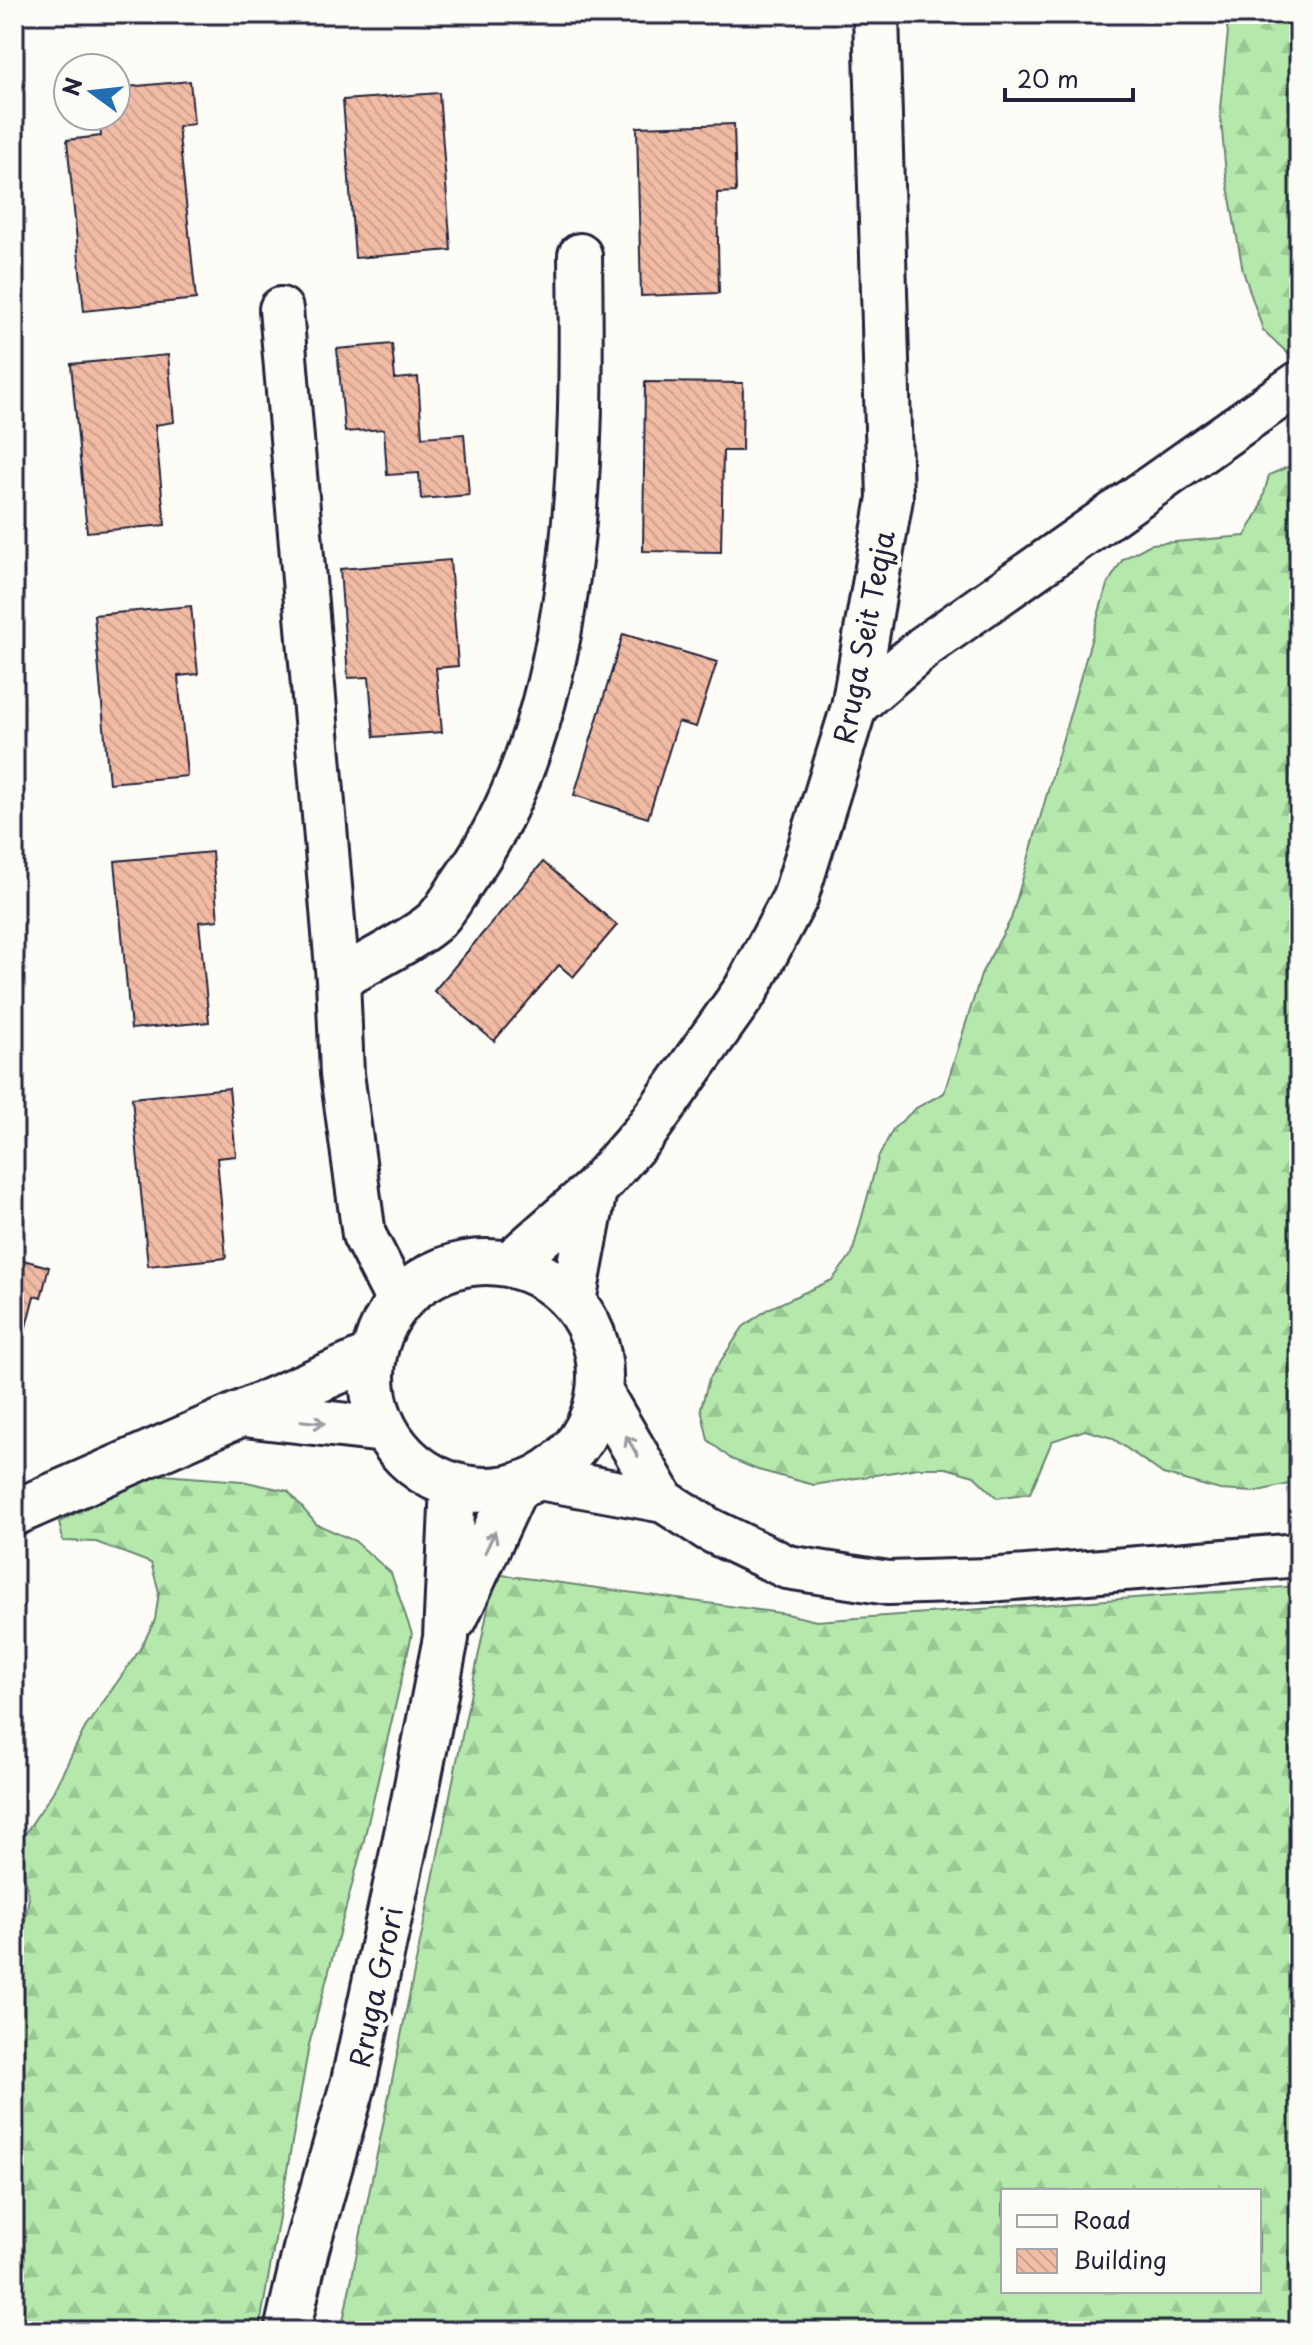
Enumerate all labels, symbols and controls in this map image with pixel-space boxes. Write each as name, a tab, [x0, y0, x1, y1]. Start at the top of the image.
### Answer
north arrow	[52, 52, 132, 132]
scale bar	[1005, 52, 1133, 102]
text: 20 m	[1017, 60, 1079, 96]
text: N	[53, 74, 89, 99]
street label: Rruga Seit Teqja	[821, 526, 905, 747]
one-way arrow	[299, 1415, 326, 1430]
one-way arrow	[624, 1435, 640, 1458]
one-way arrow	[483, 1530, 498, 1554]
street label: Rruga Grori	[337, 1903, 413, 2071]
legend	[1001, 2189, 1261, 2293]
text: Road	[1073, 2201, 1131, 2237]
text: Building	[1073, 2241, 1167, 2277]

